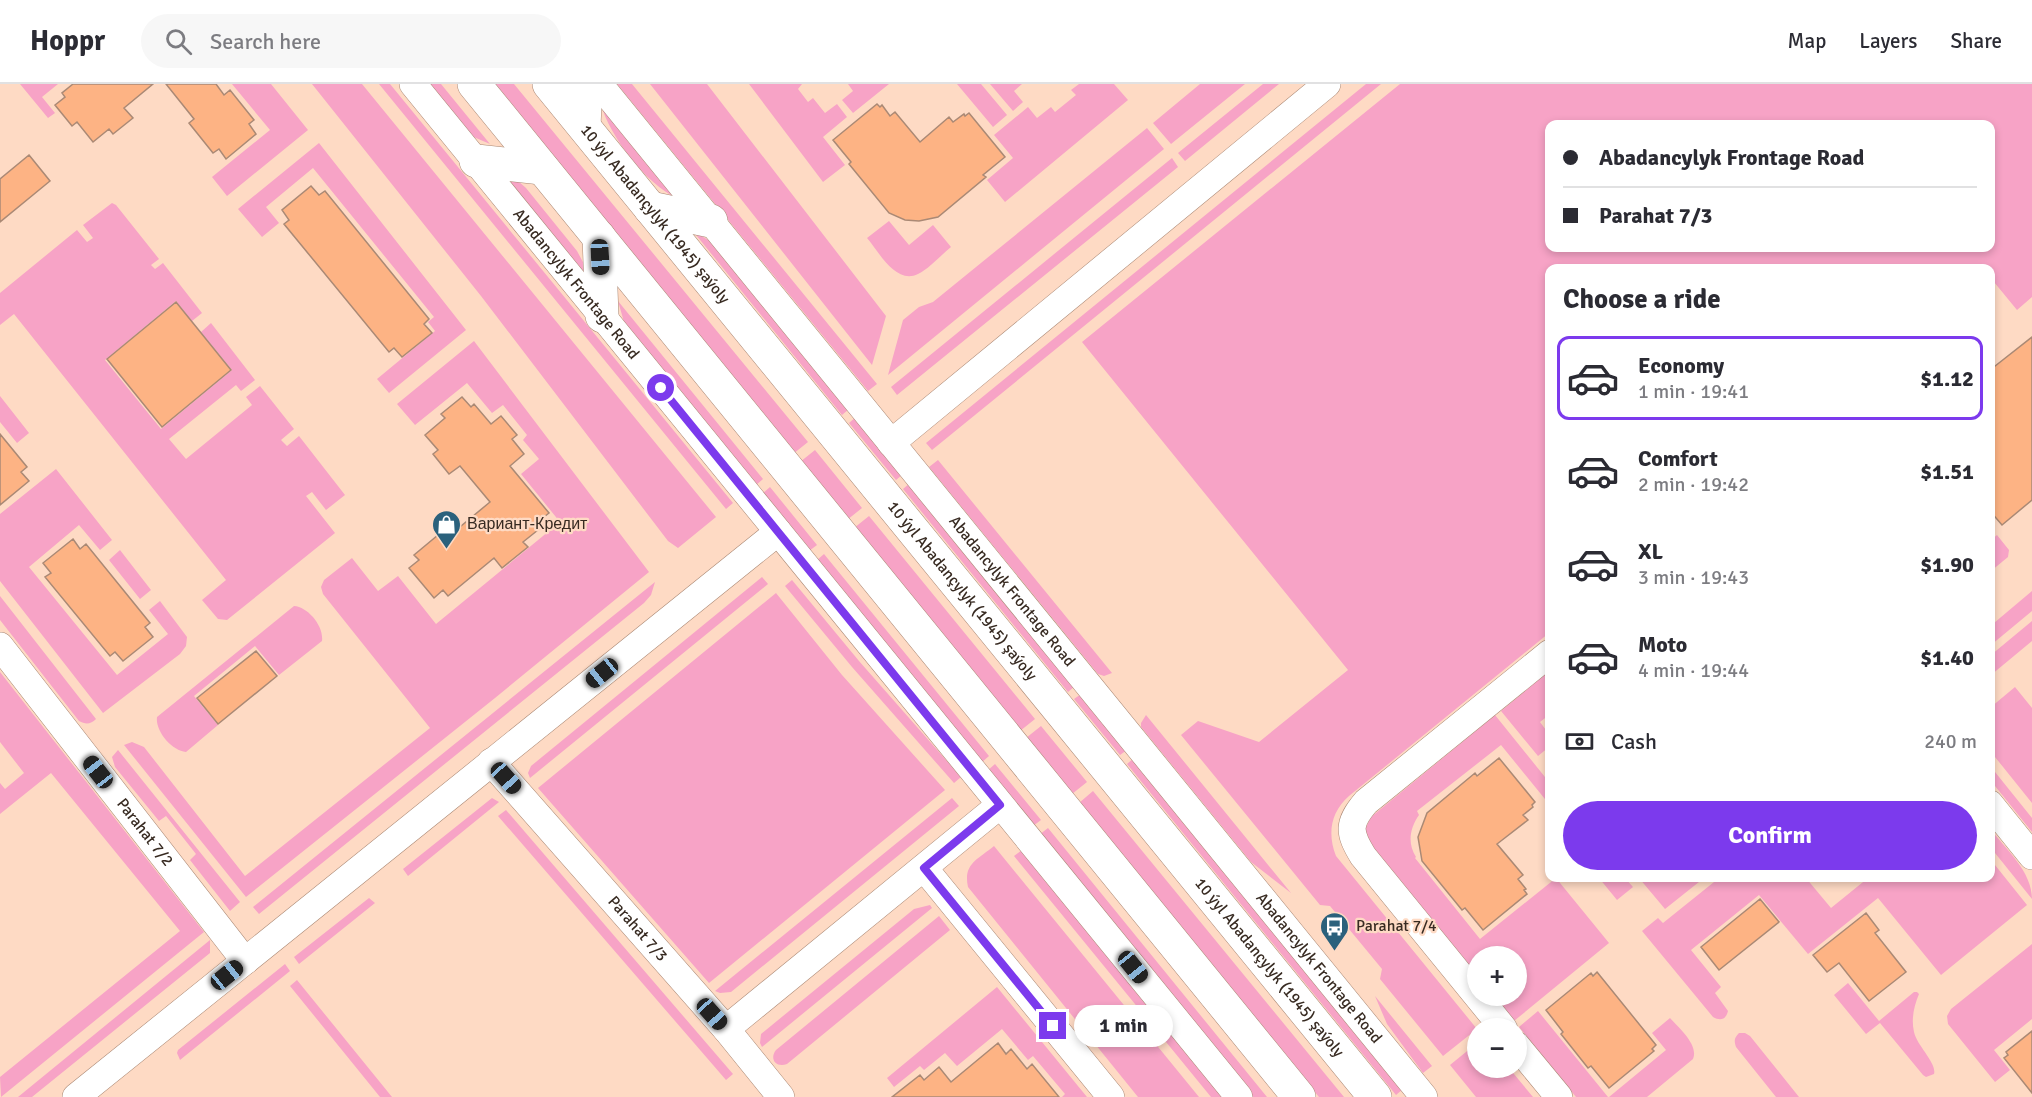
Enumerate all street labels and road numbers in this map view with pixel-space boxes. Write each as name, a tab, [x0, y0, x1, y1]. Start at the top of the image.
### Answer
street label: 10 ýyl Abadançylyk (1945) şaýoly	[576, 120, 735, 308]
street label: Abadancylyk Frontage Road	[509, 204, 643, 363]
street label: 10 ýyl Abadançylyk (1945) şaýoly	[883, 497, 1042, 685]
street label: Abadancylyk Frontage Road	[945, 512, 1079, 671]
street label: Parahat 7/2	[112, 794, 178, 870]
street label: 10 ýyl Abadançylyk (1945) şaýoly	[1190, 874, 1349, 1062]
street label: Abadancylyk Frontage Road	[1252, 888, 1386, 1047]
street label: Parahat 7/3	[604, 892, 672, 966]

